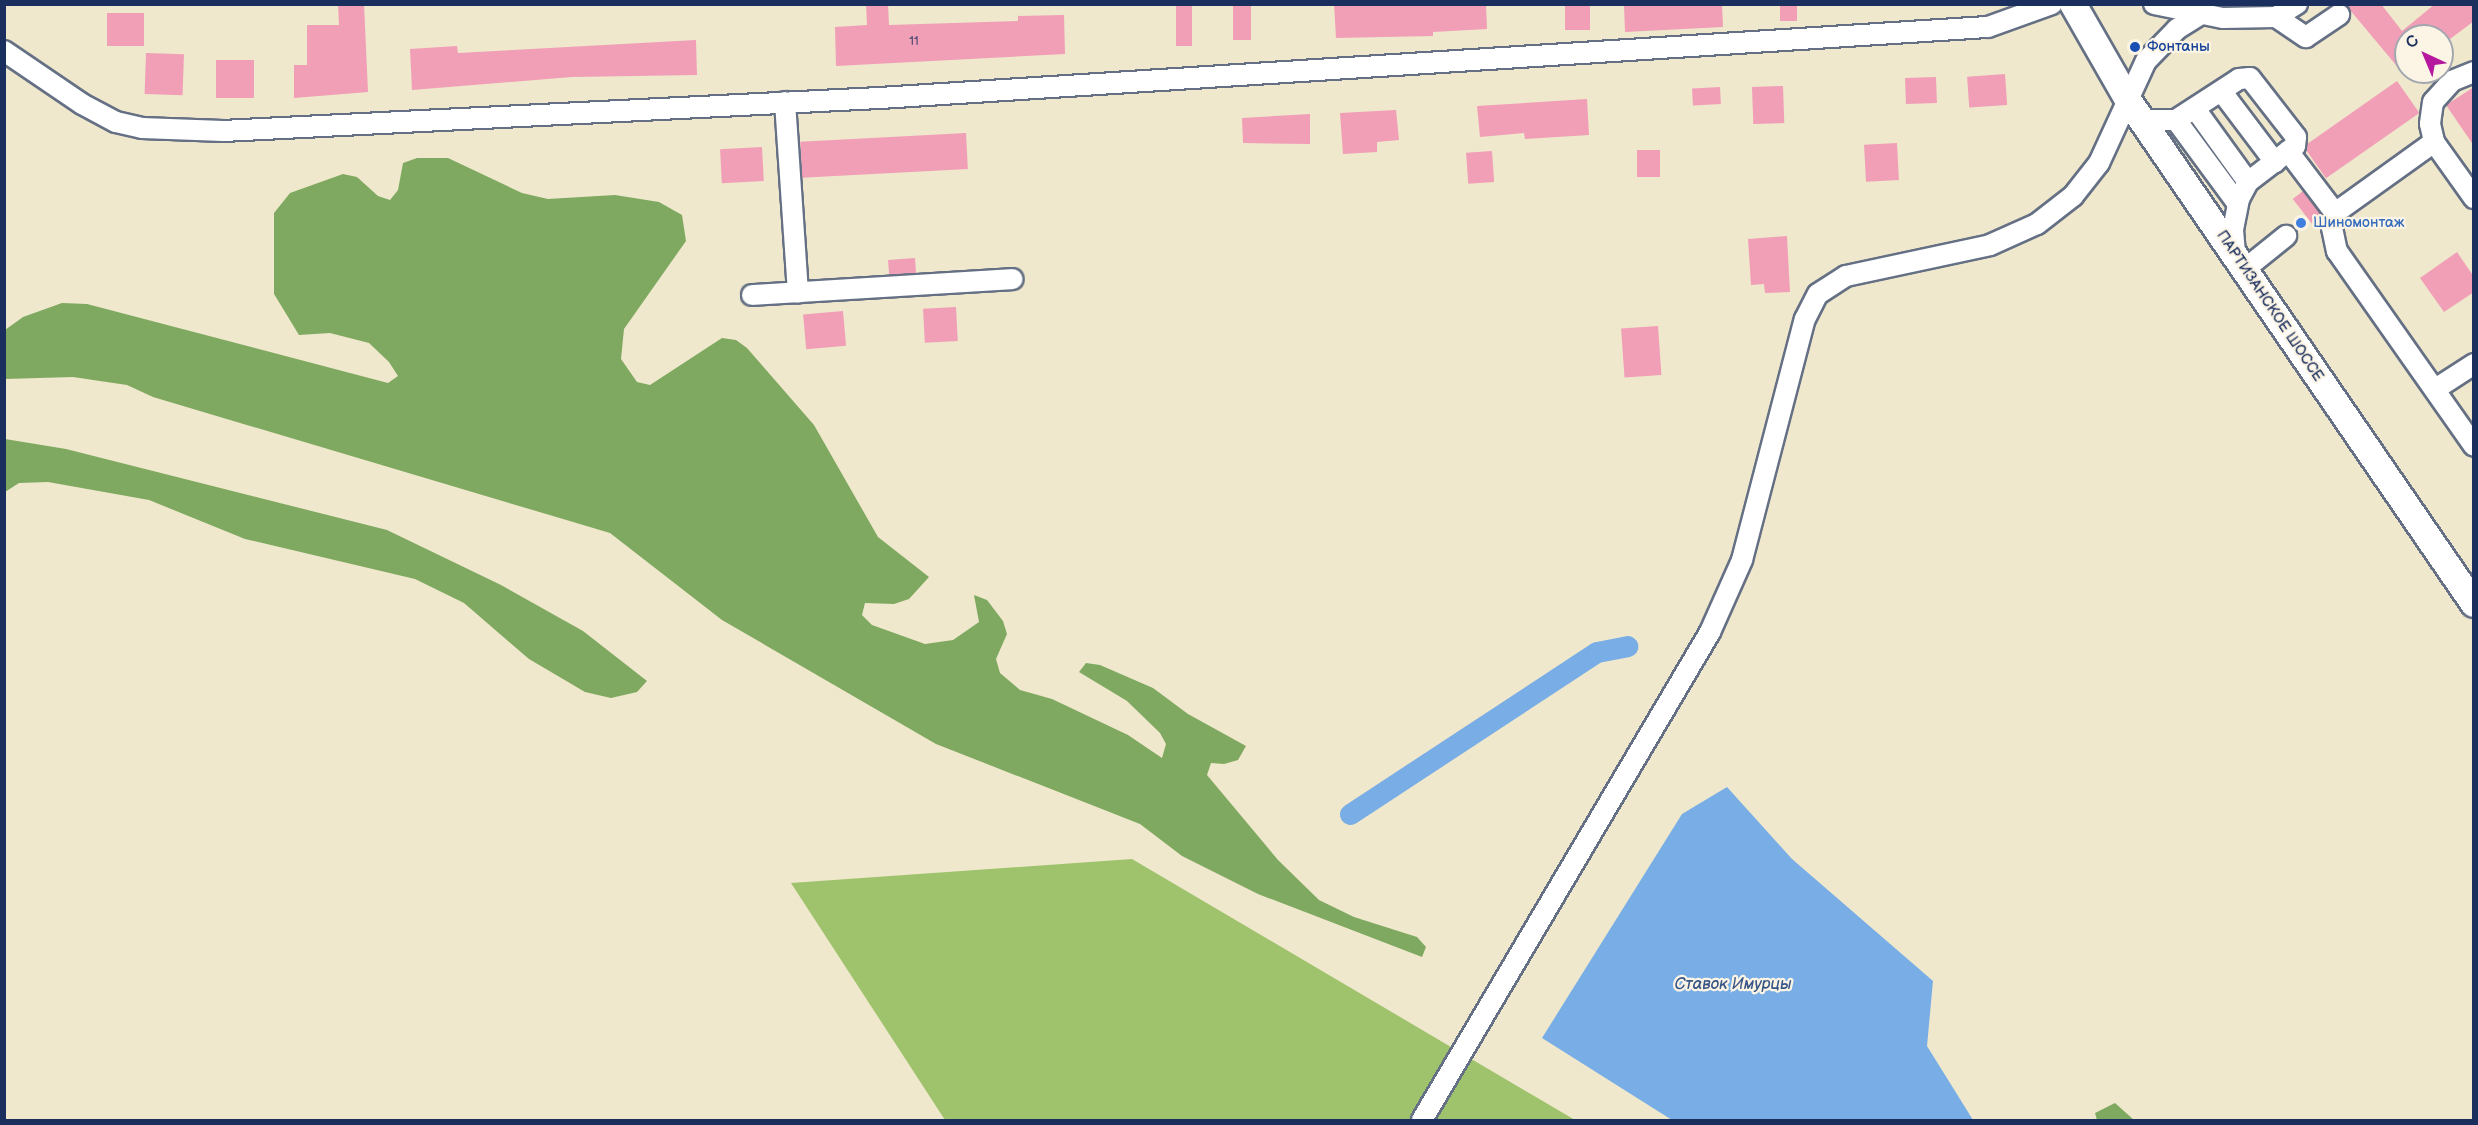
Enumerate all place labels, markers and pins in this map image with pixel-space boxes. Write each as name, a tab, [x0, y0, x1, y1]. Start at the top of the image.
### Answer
place label: Фонтаны	[2147, 38, 2210, 56]
marker: Фонтаны	[2128, 40, 2142, 54]
place label: Шиномонтаж	[2313, 214, 2404, 232]
marker: Шиномонтаж	[2294, 216, 2308, 230]

